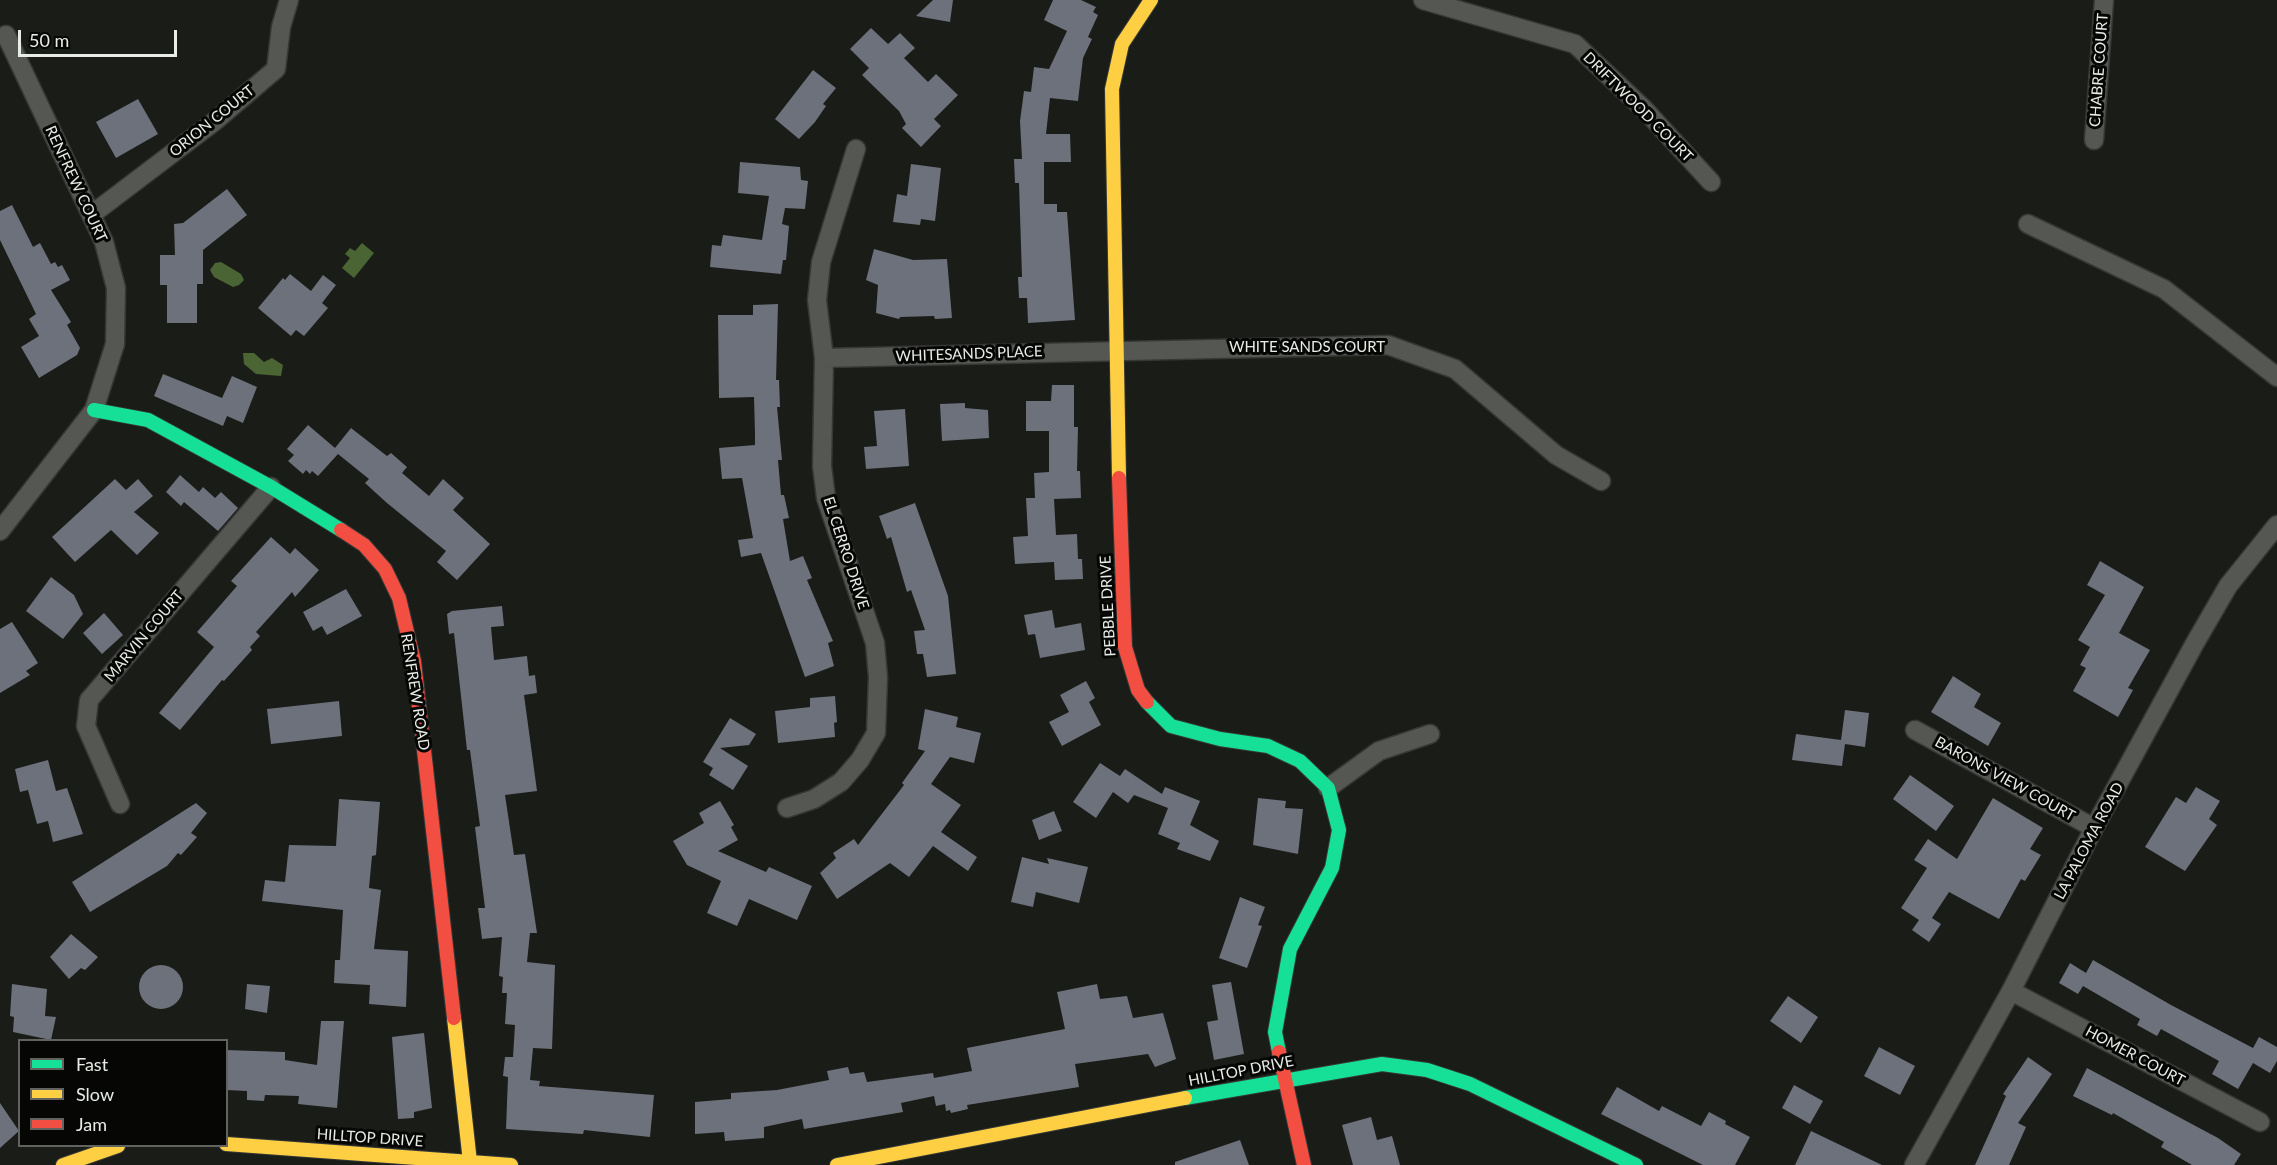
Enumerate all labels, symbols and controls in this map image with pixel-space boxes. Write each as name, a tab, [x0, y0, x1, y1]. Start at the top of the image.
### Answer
street label: CHABRE COURT	[2086, 13, 2112, 127]
scale bar	[21, 18, 180, 56]
text: 50 m	[29, 29, 69, 51]
street label: DRIFTWOOD COURT	[1579, 48, 1697, 166]
street label: ORION COURT	[166, 81, 258, 161]
street label: RENFREW COURT	[41, 123, 111, 245]
street label: WHITE SANDS COURT	[1229, 338, 1385, 356]
street label: WHITESANDS PLACE	[895, 342, 1043, 366]
street label: EL CERRO DRIVE	[819, 494, 873, 612]
street label: PEBBLE DRIVE	[1096, 555, 1120, 657]
street label: MARVIN COURT	[101, 587, 187, 685]
street label: RENFREW ROAD	[397, 632, 433, 752]
street label: BARONS VIEW COURT	[1932, 733, 2078, 825]
street label: LA PALOMA ROAD	[2051, 779, 2127, 903]
street label: HOMER COURT	[2082, 1022, 2188, 1090]
legend	[18, 1039, 228, 1147]
street label: HILLTOP DRIVE	[1187, 1052, 1295, 1090]
text: Fast	[76, 1053, 108, 1075]
text: Slow	[76, 1083, 114, 1105]
text: Jam	[76, 1113, 107, 1135]
street label: HILLTOP DRIVE	[316, 1125, 424, 1151]

